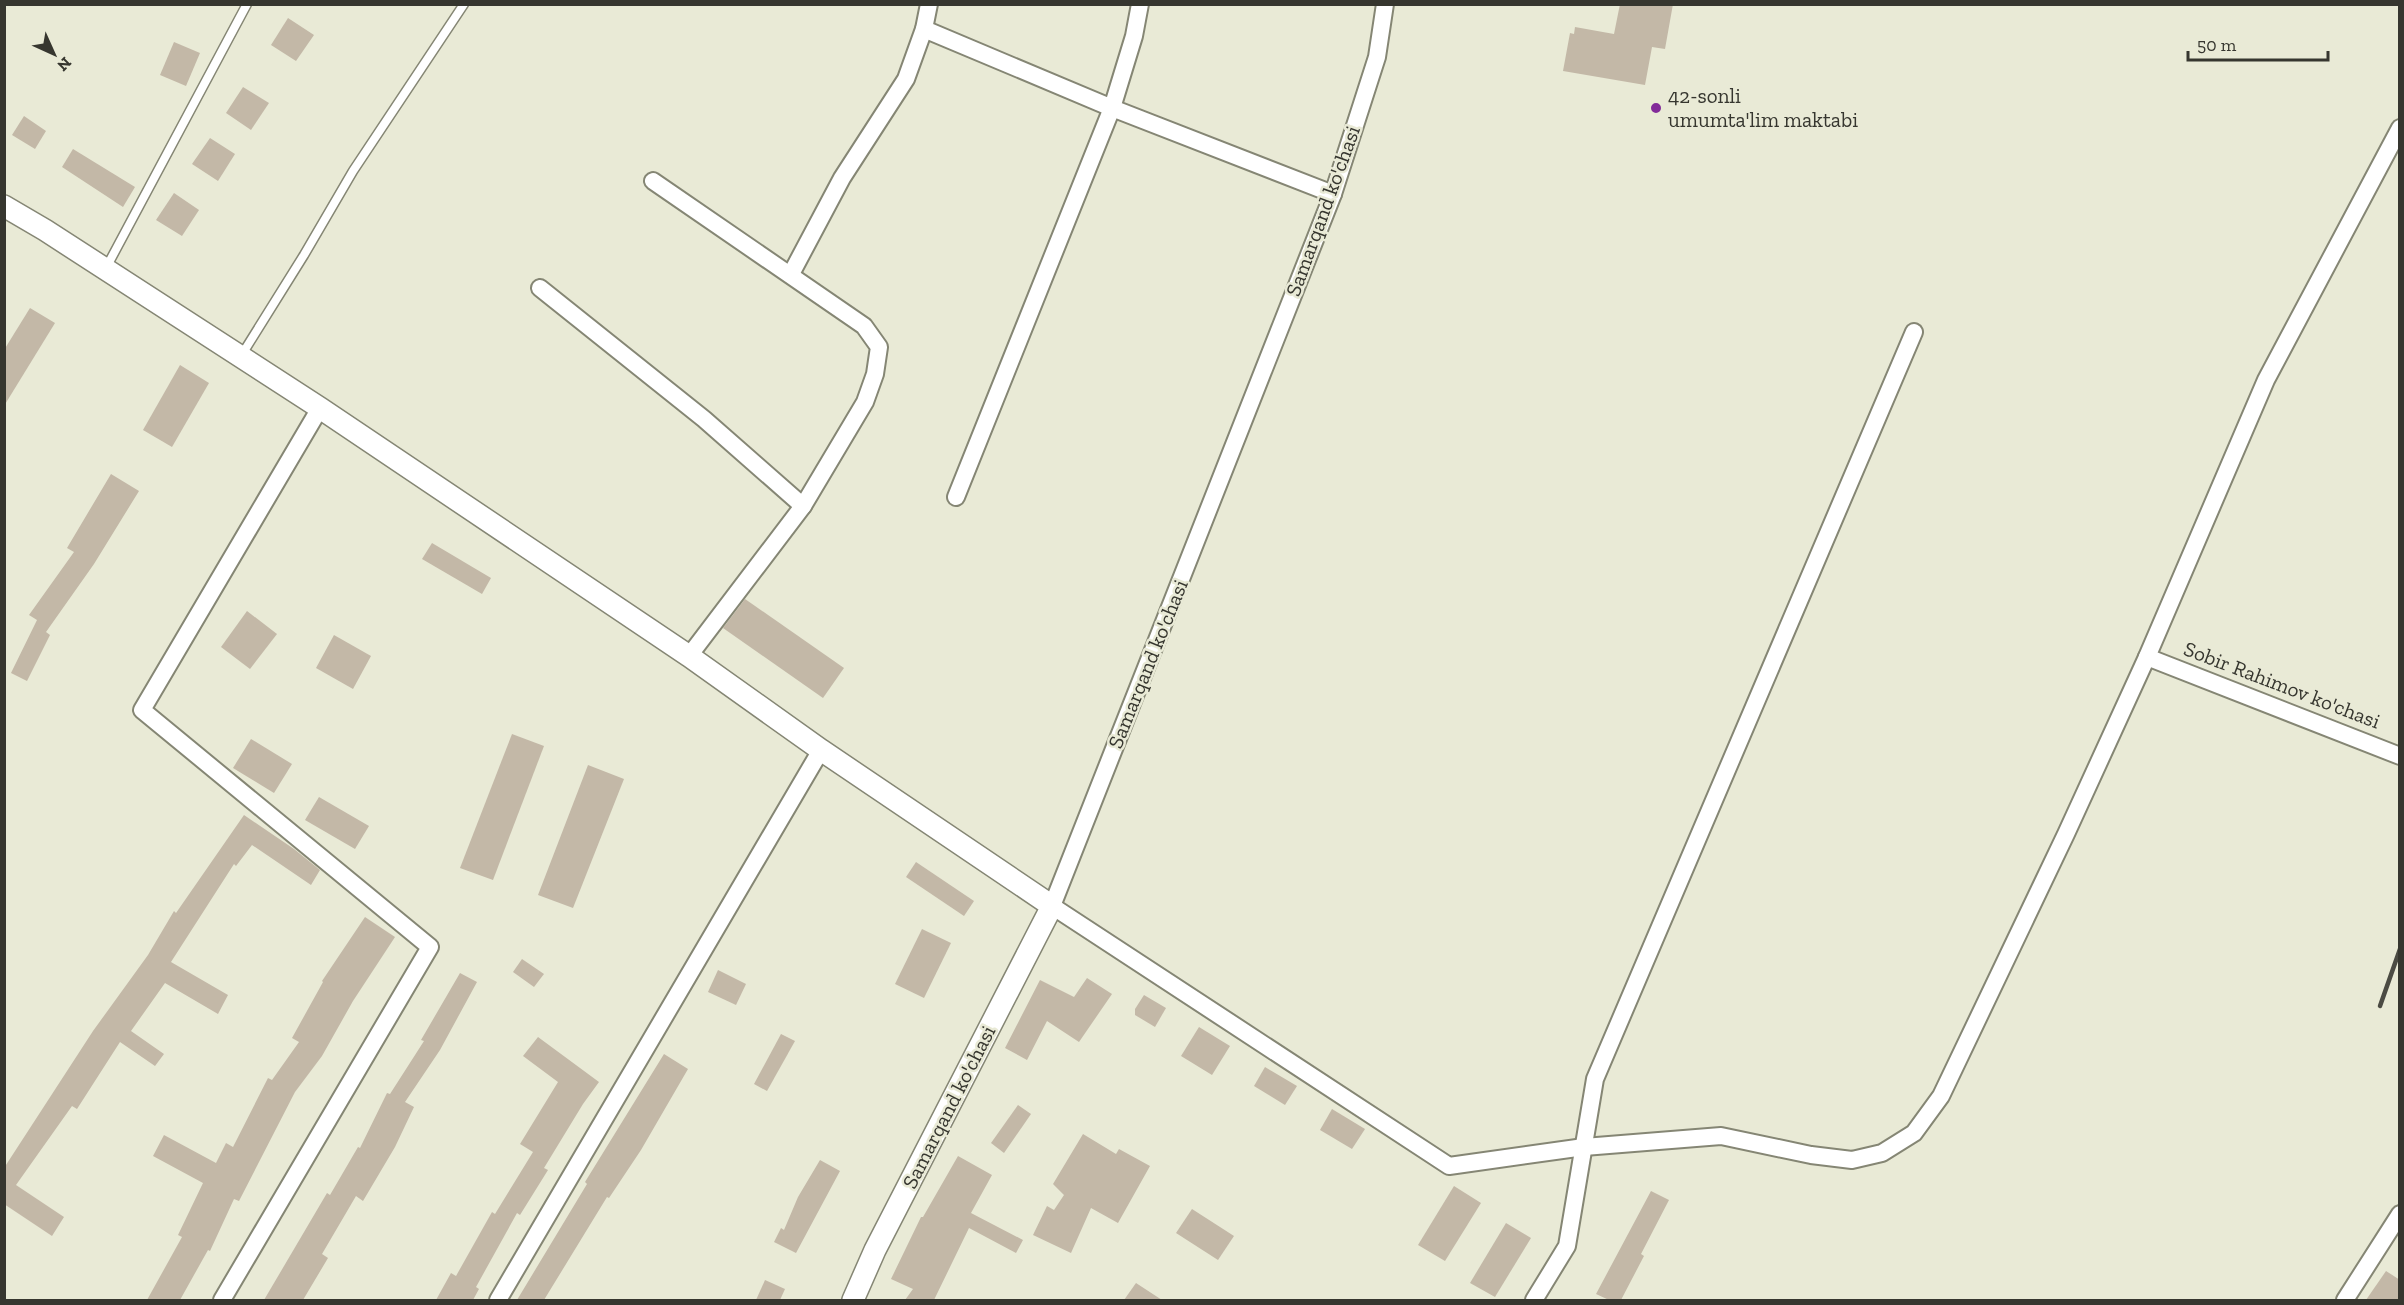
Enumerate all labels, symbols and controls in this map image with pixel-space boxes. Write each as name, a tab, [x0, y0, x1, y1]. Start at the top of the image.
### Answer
north arrow	[24, 24, 84, 84]
scale bar	[2188, 24, 2328, 62]
text: 50 m	[2197, 34, 2237, 56]
text: N	[53, 53, 75, 75]
place label: 42-sonli umumta'lim maktabi	[1668, 83, 1858, 132]
marker: 42-sonli umumta'lim maktabi	[1649, 101, 1663, 115]
street label: Samarqand ko'chasi	[1280, 122, 1365, 300]
street label: Samarqand ko'chasi	[1102, 576, 1193, 752]
street label: Sobir Rahimov ko'chasi	[2181, 636, 2384, 734]
street label: Samarqand ko'chasi	[897, 1021, 1001, 1192]

